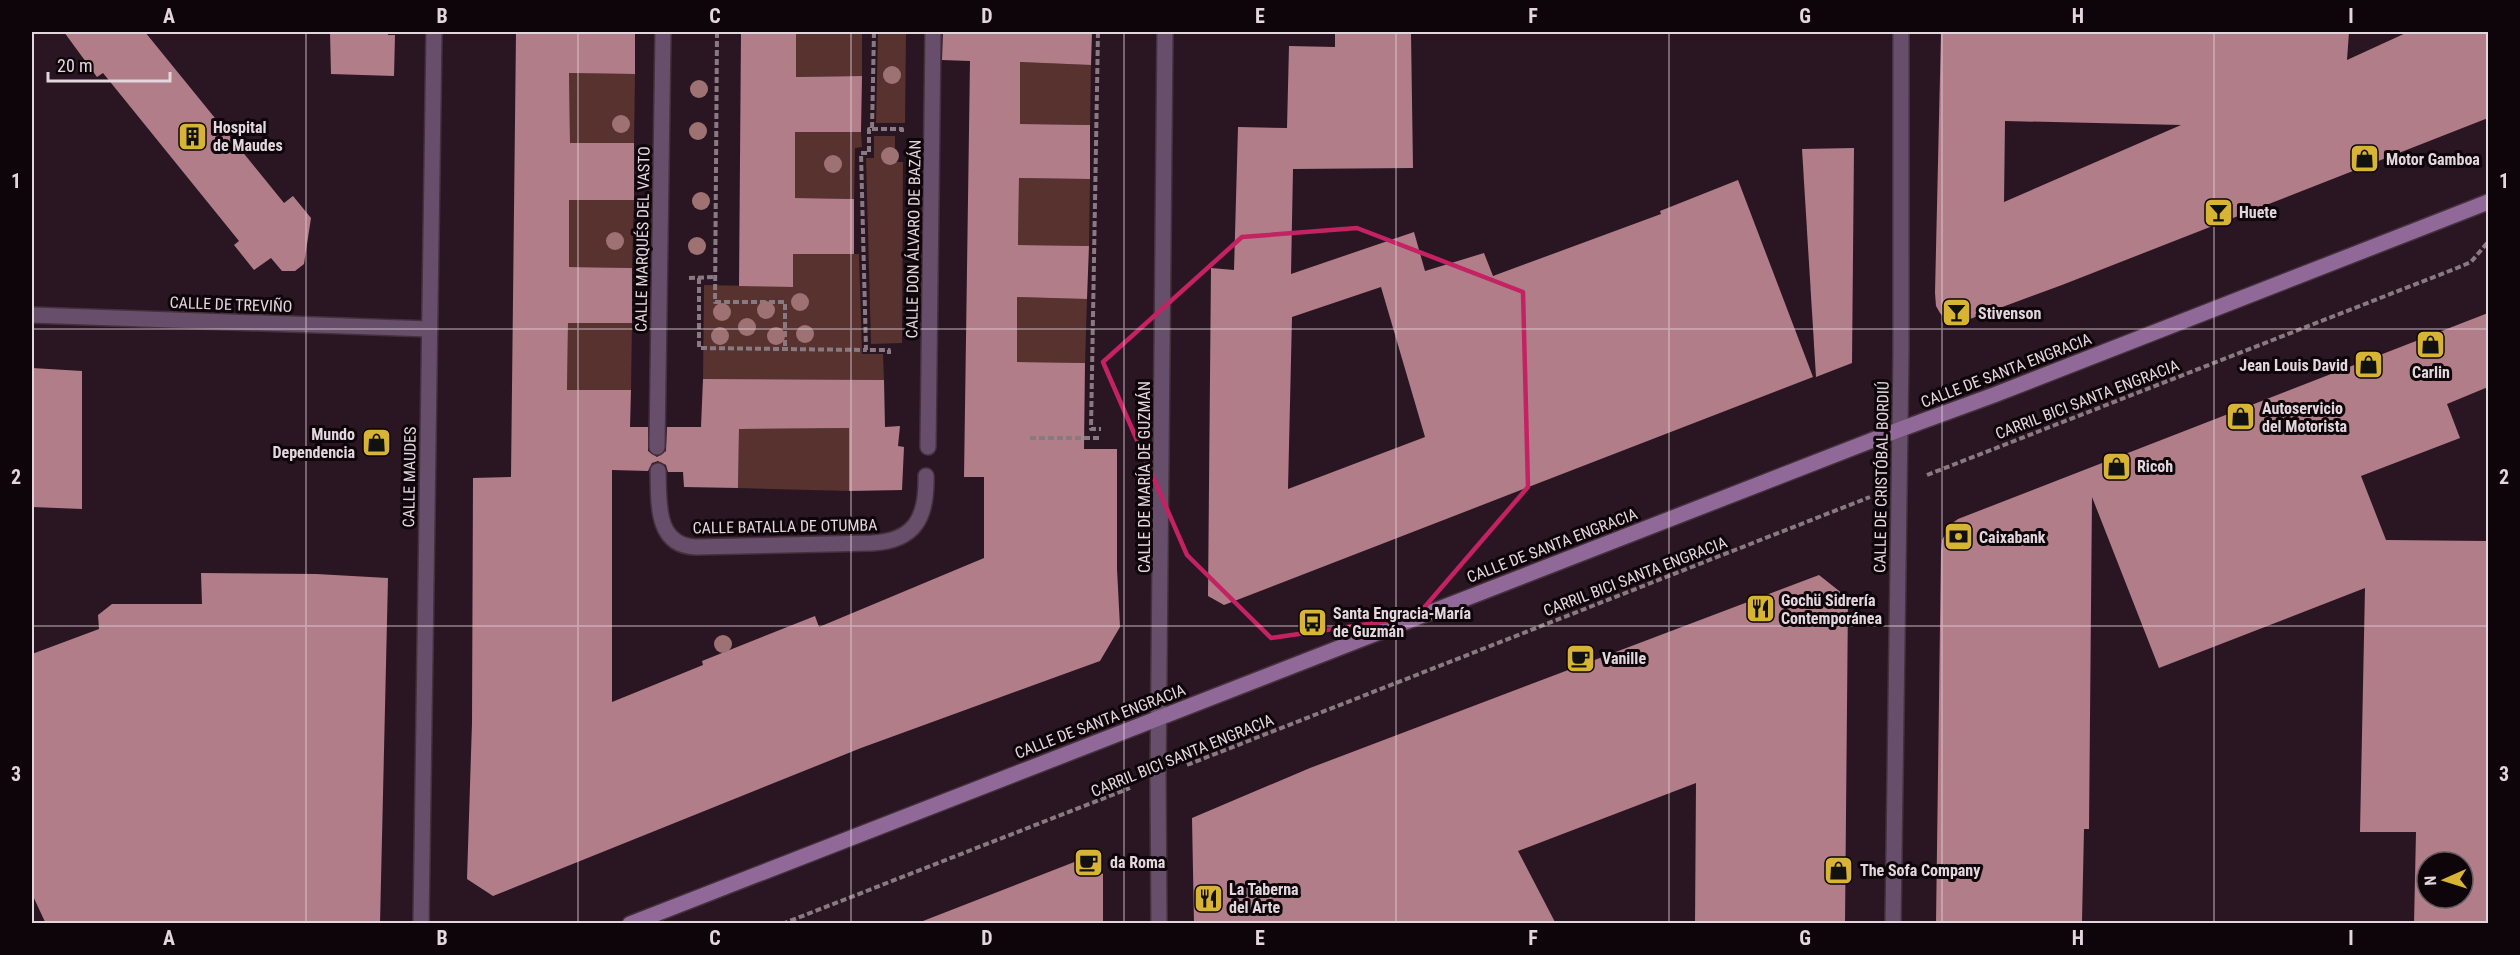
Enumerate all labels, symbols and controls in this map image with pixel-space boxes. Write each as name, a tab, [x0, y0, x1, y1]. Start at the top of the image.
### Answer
text: A	[163, 4, 175, 28]
text: B	[436, 4, 448, 28]
text: C	[709, 4, 721, 28]
text: D	[981, 4, 993, 28]
text: E	[1255, 4, 1265, 28]
text: F	[1528, 4, 1538, 28]
text: G	[1799, 4, 1811, 28]
text: H	[2072, 4, 2084, 28]
text: I	[2348, 4, 2354, 28]
scale bar	[48, 45, 170, 83]
text: 20 m	[57, 55, 92, 76]
place label: Hospital de Maudes	[213, 118, 283, 155]
building icon: Hospital de Maudes	[176, 120, 208, 152]
street label: CALLE DON ÁLVARO DE BAZÁN	[902, 140, 925, 338]
shop icon: Motor Gamboa	[2349, 143, 2381, 175]
street label: CALLE MARQUÉS DEL VASTO	[631, 146, 654, 332]
place label: Motor Gamboa	[2386, 150, 2480, 169]
text: 1	[11, 169, 21, 193]
text: 1	[2499, 169, 2509, 193]
bar icon: Huete	[2202, 196, 2234, 228]
place label: Huete	[2239, 203, 2277, 222]
street label: CALLE DE TREVIÑO	[169, 292, 293, 316]
bar icon: Stivenson	[1941, 297, 1973, 329]
place label: Stivenson	[1978, 304, 2041, 323]
shop icon: Carlin	[2415, 328, 2447, 360]
street label: CALLE DE SANTA ENGRACIA	[1918, 329, 2094, 412]
shop icon: Jean Louis David	[2353, 349, 2385, 381]
street label: CARRIL BICI SANTA ENGRACIA	[1993, 356, 2182, 443]
place label: Jean Louis David	[2239, 356, 2348, 375]
place label: Carlin	[2412, 363, 2450, 382]
street label: CALLE DE MARÍA DE GUZMÁN	[1135, 381, 1154, 573]
street label: CALLE DE CRISTÓBAL BORDIÚ	[1869, 381, 1893, 573]
place label: Autoservicio del Motorista	[2262, 399, 2348, 436]
shop icon: Autoservicio del Motorista	[2225, 401, 2257, 433]
place label: Mundo Dependencia	[272, 425, 355, 462]
street label: CALLE MAUDES	[399, 426, 420, 528]
shop icon: Mundo Dependencia	[360, 427, 392, 459]
shop icon: Ricoh	[2100, 450, 2132, 482]
place label: Ricoh	[2137, 457, 2173, 476]
text: 2	[11, 465, 21, 489]
text: 2	[2499, 465, 2509, 489]
street label: CALLE DE SANTA ENGRACIA	[1464, 504, 1640, 587]
street label: CALLE BATALLA DE OTUMBA	[692, 515, 878, 538]
bank icon: Caixabank	[1942, 521, 1974, 553]
place label: Caixabank	[1979, 528, 2046, 547]
street label: CARRIL BICI SANTA ENGRACIA	[1541, 533, 1730, 620]
place label: Gochü Sidrería Contemporánea	[1781, 591, 1882, 628]
restaurant icon: Gochü Sidrería Contemporánea	[1744, 593, 1776, 625]
place label: Santa Engracia-María de Guzmán	[1333, 604, 1471, 641]
bus stop icon: Santa Engracia-María de Guzmán	[1296, 606, 1328, 638]
cafe icon: Vanille	[1565, 642, 1597, 674]
place label: Vanille	[1602, 649, 1646, 668]
street label: CALLE DE SANTA ENGRACIA	[1012, 680, 1188, 763]
street label: CARRIL BICI SANTA ENGRACIA	[1088, 710, 1276, 801]
text: 3	[11, 762, 21, 786]
text: 3	[2499, 762, 2509, 786]
cafe icon: da Roma	[1073, 846, 1105, 878]
north arrow	[2415, 850, 2475, 910]
place label: da Roma	[1110, 853, 1166, 872]
shop icon: The Sofa Company	[1823, 854, 1855, 886]
place label: The Sofa Company	[1860, 861, 1980, 880]
text: N	[2421, 875, 2440, 886]
place label: La Taberna del Arte	[1229, 880, 1299, 917]
restaurant icon: La Taberna del Arte	[1192, 882, 1224, 914]
text: A	[163, 926, 175, 950]
text: B	[436, 926, 448, 950]
text: C	[709, 926, 721, 950]
text: D	[981, 926, 993, 950]
text: E	[1255, 926, 1265, 950]
text: F	[1528, 926, 1538, 950]
text: G	[1799, 926, 1811, 950]
text: H	[2072, 926, 2084, 950]
text: I	[2348, 926, 2354, 950]

